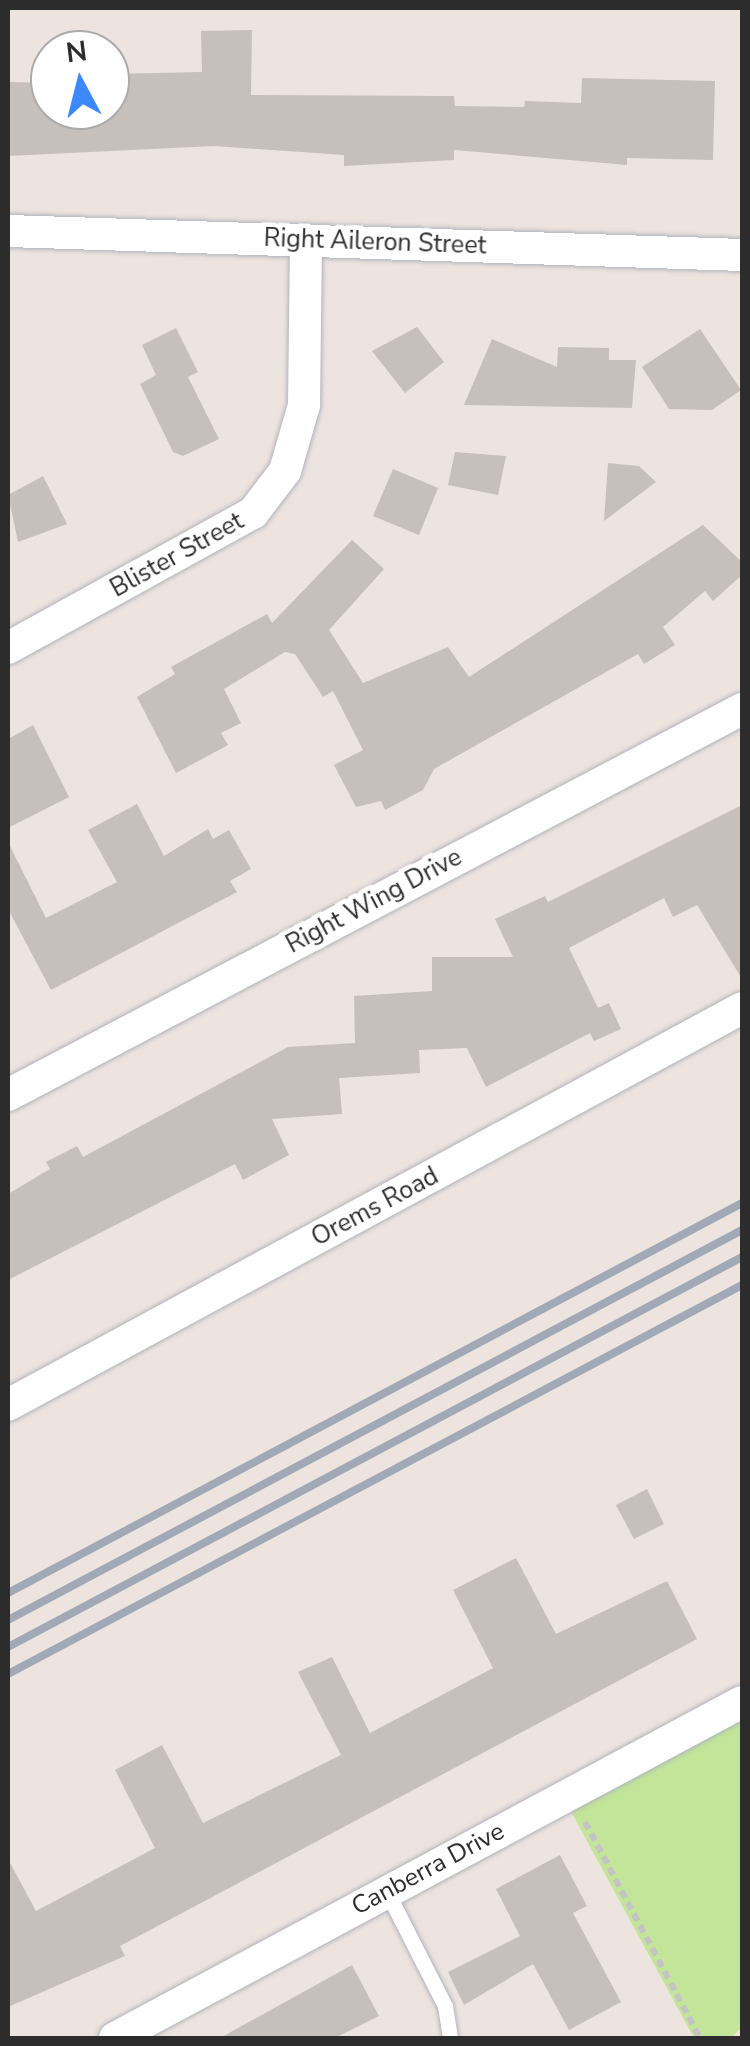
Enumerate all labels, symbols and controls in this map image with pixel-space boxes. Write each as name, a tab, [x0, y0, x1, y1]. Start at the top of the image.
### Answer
north arrow	[30, 30, 130, 130]
text: N	[64, 32, 89, 72]
street label: Right Aileron Street	[263, 223, 487, 261]
street label: Blister Street	[105, 506, 249, 604]
street label: Right Wing Drive	[281, 842, 467, 960]
street label: Orems Road	[306, 1161, 444, 1253]
street label: Canberra Drive	[347, 1816, 509, 1922]

